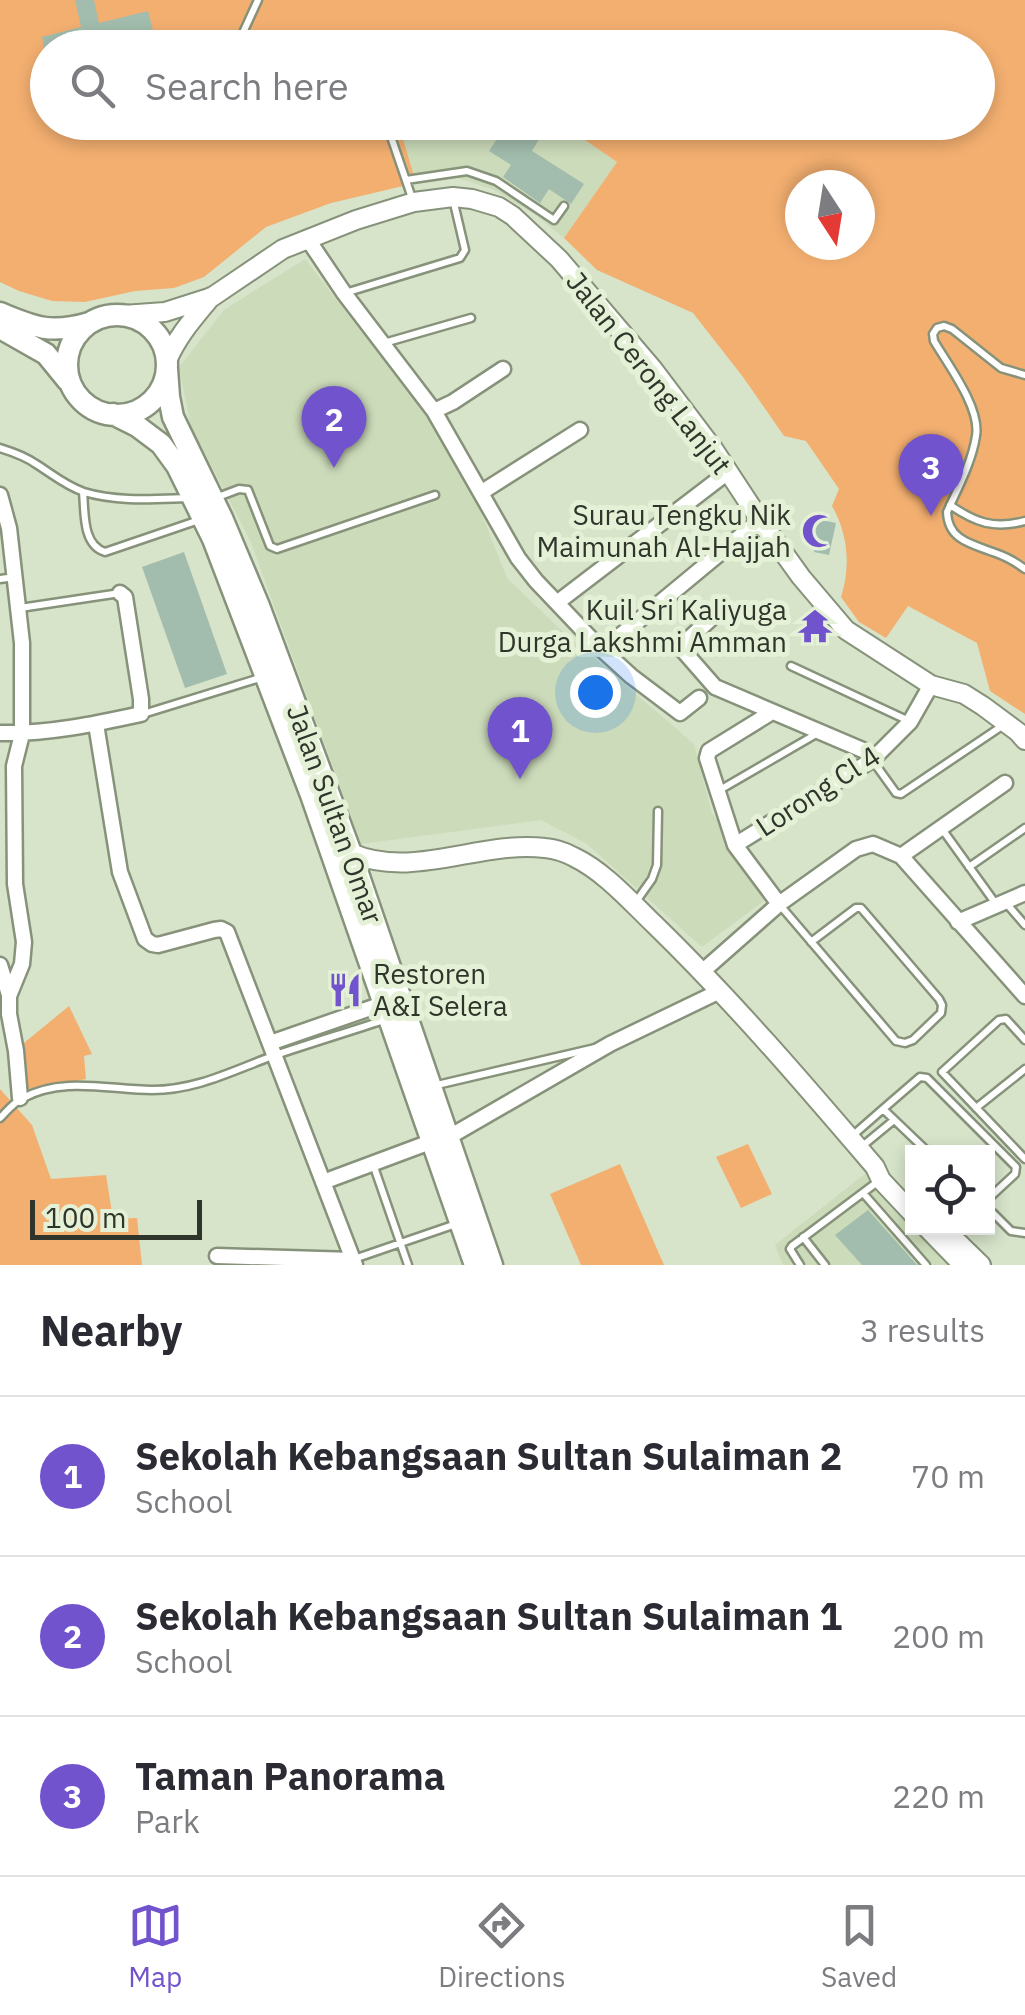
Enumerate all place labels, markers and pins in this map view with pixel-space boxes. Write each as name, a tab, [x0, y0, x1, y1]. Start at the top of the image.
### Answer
pin: 2	[302, 386, 366, 468]
pin: 3	[898, 434, 964, 516]
place label: Surau Tengku Nik Maimunah Al-Hajjah	[537, 496, 791, 565]
mosque icon: Surau Tengku Nik Maimunah Al-Hajjah	[800, 512, 838, 550]
place label: Kuil Sri Kaliyuga Durga Lakshmi Amman	[498, 591, 787, 660]
temple icon: Kuil Sri Kaliyuga Durga Lakshmi Amman	[796, 607, 834, 645]
pin: 1	[488, 696, 552, 779]
place label: Restoren A&I Selera	[373, 955, 508, 1024]
restaurant icon: Restoren A&I Selera	[326, 971, 364, 1009]

